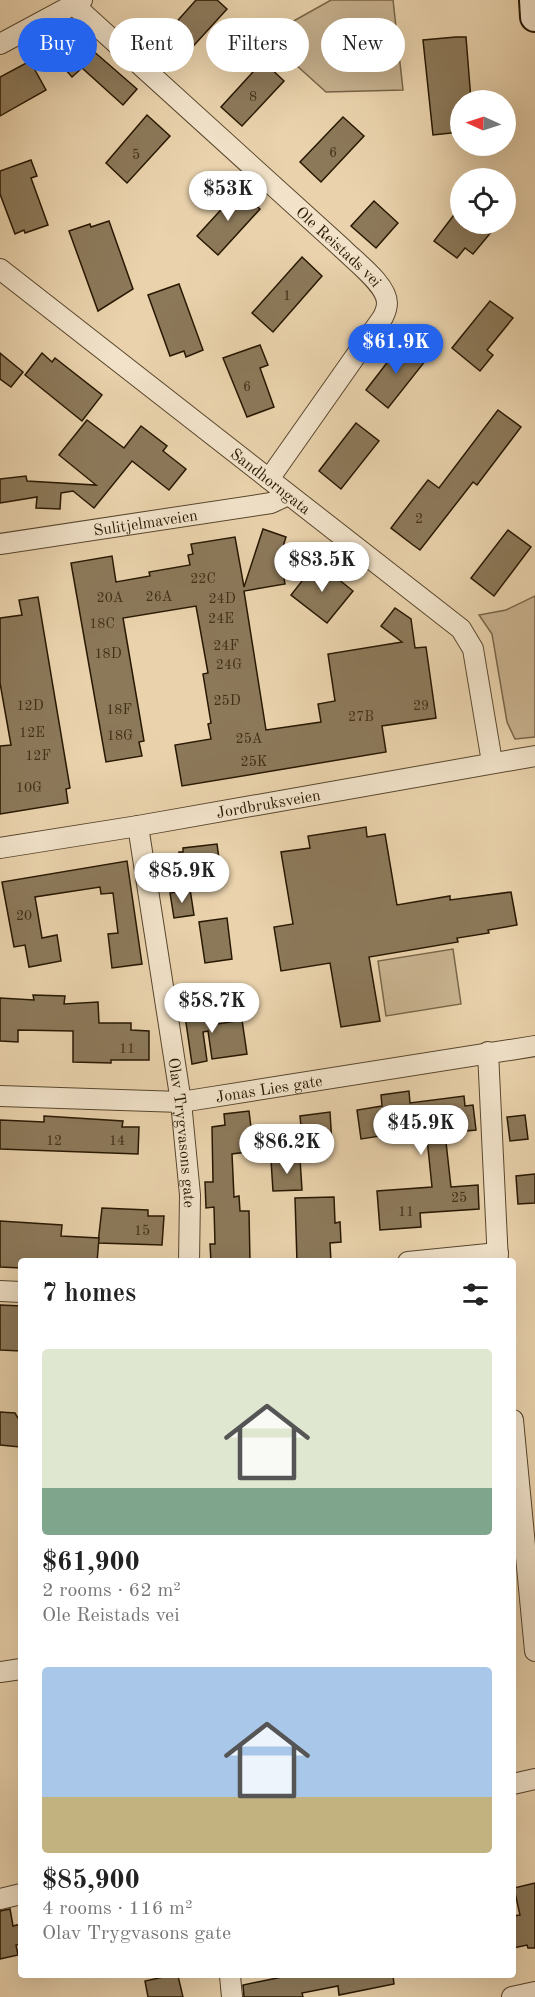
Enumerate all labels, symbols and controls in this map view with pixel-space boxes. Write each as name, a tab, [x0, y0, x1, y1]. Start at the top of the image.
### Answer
chip: Buy	[18, 18, 97, 72]
chip: Rent	[109, 18, 194, 72]
chip: Filters	[206, 18, 309, 72]
chip: New	[321, 18, 405, 72]
house number: 8	[249, 90, 257, 104]
north arrow	[450, 90, 516, 156]
map controls	[450, 90, 516, 234]
house number: 6	[329, 146, 337, 160]
house number: 5	[132, 148, 140, 162]
button: locate	[450, 168, 516, 234]
pin: $53K	[192, 171, 264, 222]
text: $53K	[203, 180, 253, 200]
street label: Ole Reistads vei	[292, 204, 384, 291]
house number: 1	[283, 289, 291, 303]
pin: $61.9K	[347, 324, 445, 375]
text: $61.9K	[362, 333, 430, 353]
house number: 6	[243, 380, 251, 394]
street label: Sandhorngata	[227, 446, 313, 518]
street label: Sulitjelmaveien	[92, 508, 199, 540]
house number: 2	[415, 512, 423, 526]
pin: $83.5K	[273, 542, 371, 593]
text: $83.5K	[288, 551, 356, 571]
house number: 22C	[190, 572, 216, 586]
house number: 26A	[146, 590, 173, 604]
house number: 20A	[97, 591, 124, 605]
house number: 24D	[208, 592, 236, 606]
house number: 24E	[208, 612, 234, 626]
house number: 18C	[89, 617, 115, 631]
house number: 24F	[213, 639, 239, 653]
house number: 18D	[94, 647, 122, 661]
house number: 24G	[216, 658, 242, 672]
house number: 25D	[213, 694, 241, 708]
house number: 12D	[16, 699, 44, 713]
house number: 29	[413, 699, 429, 713]
house number: 18F	[106, 703, 132, 717]
house number: 27B	[348, 710, 374, 724]
house number: 12E	[19, 726, 45, 740]
house number: 18G	[107, 729, 133, 743]
house number: 25A	[236, 732, 263, 746]
house number: 12F	[25, 749, 51, 763]
house number: 25K	[241, 755, 267, 769]
house number: 10G	[16, 781, 42, 795]
street label: Jordbruksveien	[215, 788, 322, 822]
pin: $85.9K	[133, 853, 231, 904]
text: $85.9K	[148, 862, 216, 882]
house number: 20	[16, 909, 32, 923]
pin: $58.7K	[163, 983, 261, 1034]
text: $58.7K	[178, 992, 246, 1012]
house number: 11	[119, 1042, 135, 1056]
street label: Olav Trygvasons gate	[164, 1057, 196, 1208]
street label: Jonas Lies gate	[215, 1074, 324, 1106]
pin: $45.9K	[372, 1105, 470, 1156]
text: $45.9K	[387, 1114, 455, 1134]
pin: $86.2K	[238, 1124, 336, 1175]
text: $86.2K	[253, 1133, 321, 1153]
house number: 12	[46, 1134, 62, 1148]
house number: 14	[109, 1134, 125, 1148]
house number: 25	[451, 1191, 467, 1205]
house number: 11	[398, 1205, 414, 1219]
house number: 15	[134, 1224, 150, 1238]
icon: filters	[459, 1278, 492, 1311]
text: 7 homes	[42, 1281, 136, 1307]
icon: home	[213, 1388, 321, 1496]
text: $61,900	[42, 1550, 140, 1576]
text: 2 rooms · 62 m²	[42, 1581, 181, 1601]
text: Ole Reistads vei	[42, 1606, 180, 1626]
icon: home	[213, 1706, 321, 1814]
text: $85,900	[42, 1868, 140, 1894]
text: 4 rooms · 116 m²	[42, 1899, 192, 1919]
text: Olav Trygvasons gate	[42, 1924, 231, 1944]

